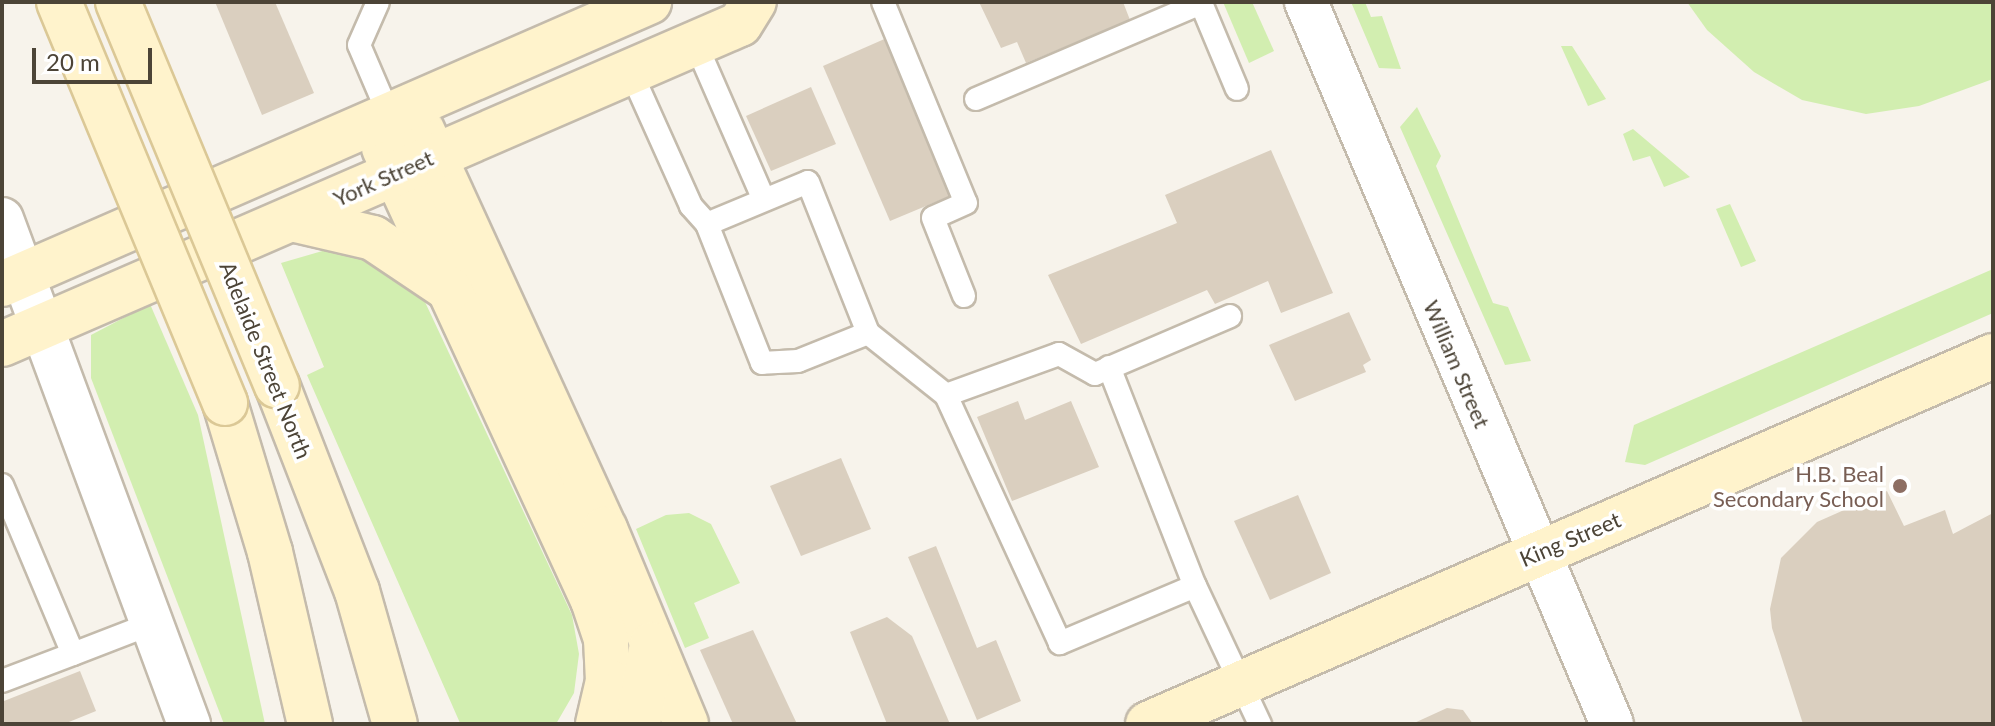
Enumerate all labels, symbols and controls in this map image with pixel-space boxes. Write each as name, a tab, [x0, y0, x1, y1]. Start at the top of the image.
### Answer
scale bar	[36, 32, 156, 82]
text: 20 m	[46, 47, 100, 76]
street label: York Street	[329, 144, 437, 212]
street label: Adelaide Street North	[214, 258, 318, 462]
street label: William Street	[1418, 296, 1496, 432]
place label: H.B. Beal Secondary School	[1712, 460, 1884, 512]
marker: H.B. Beal Secondary School	[1891, 477, 1909, 495]
street label: King Street	[1516, 506, 1624, 572]

